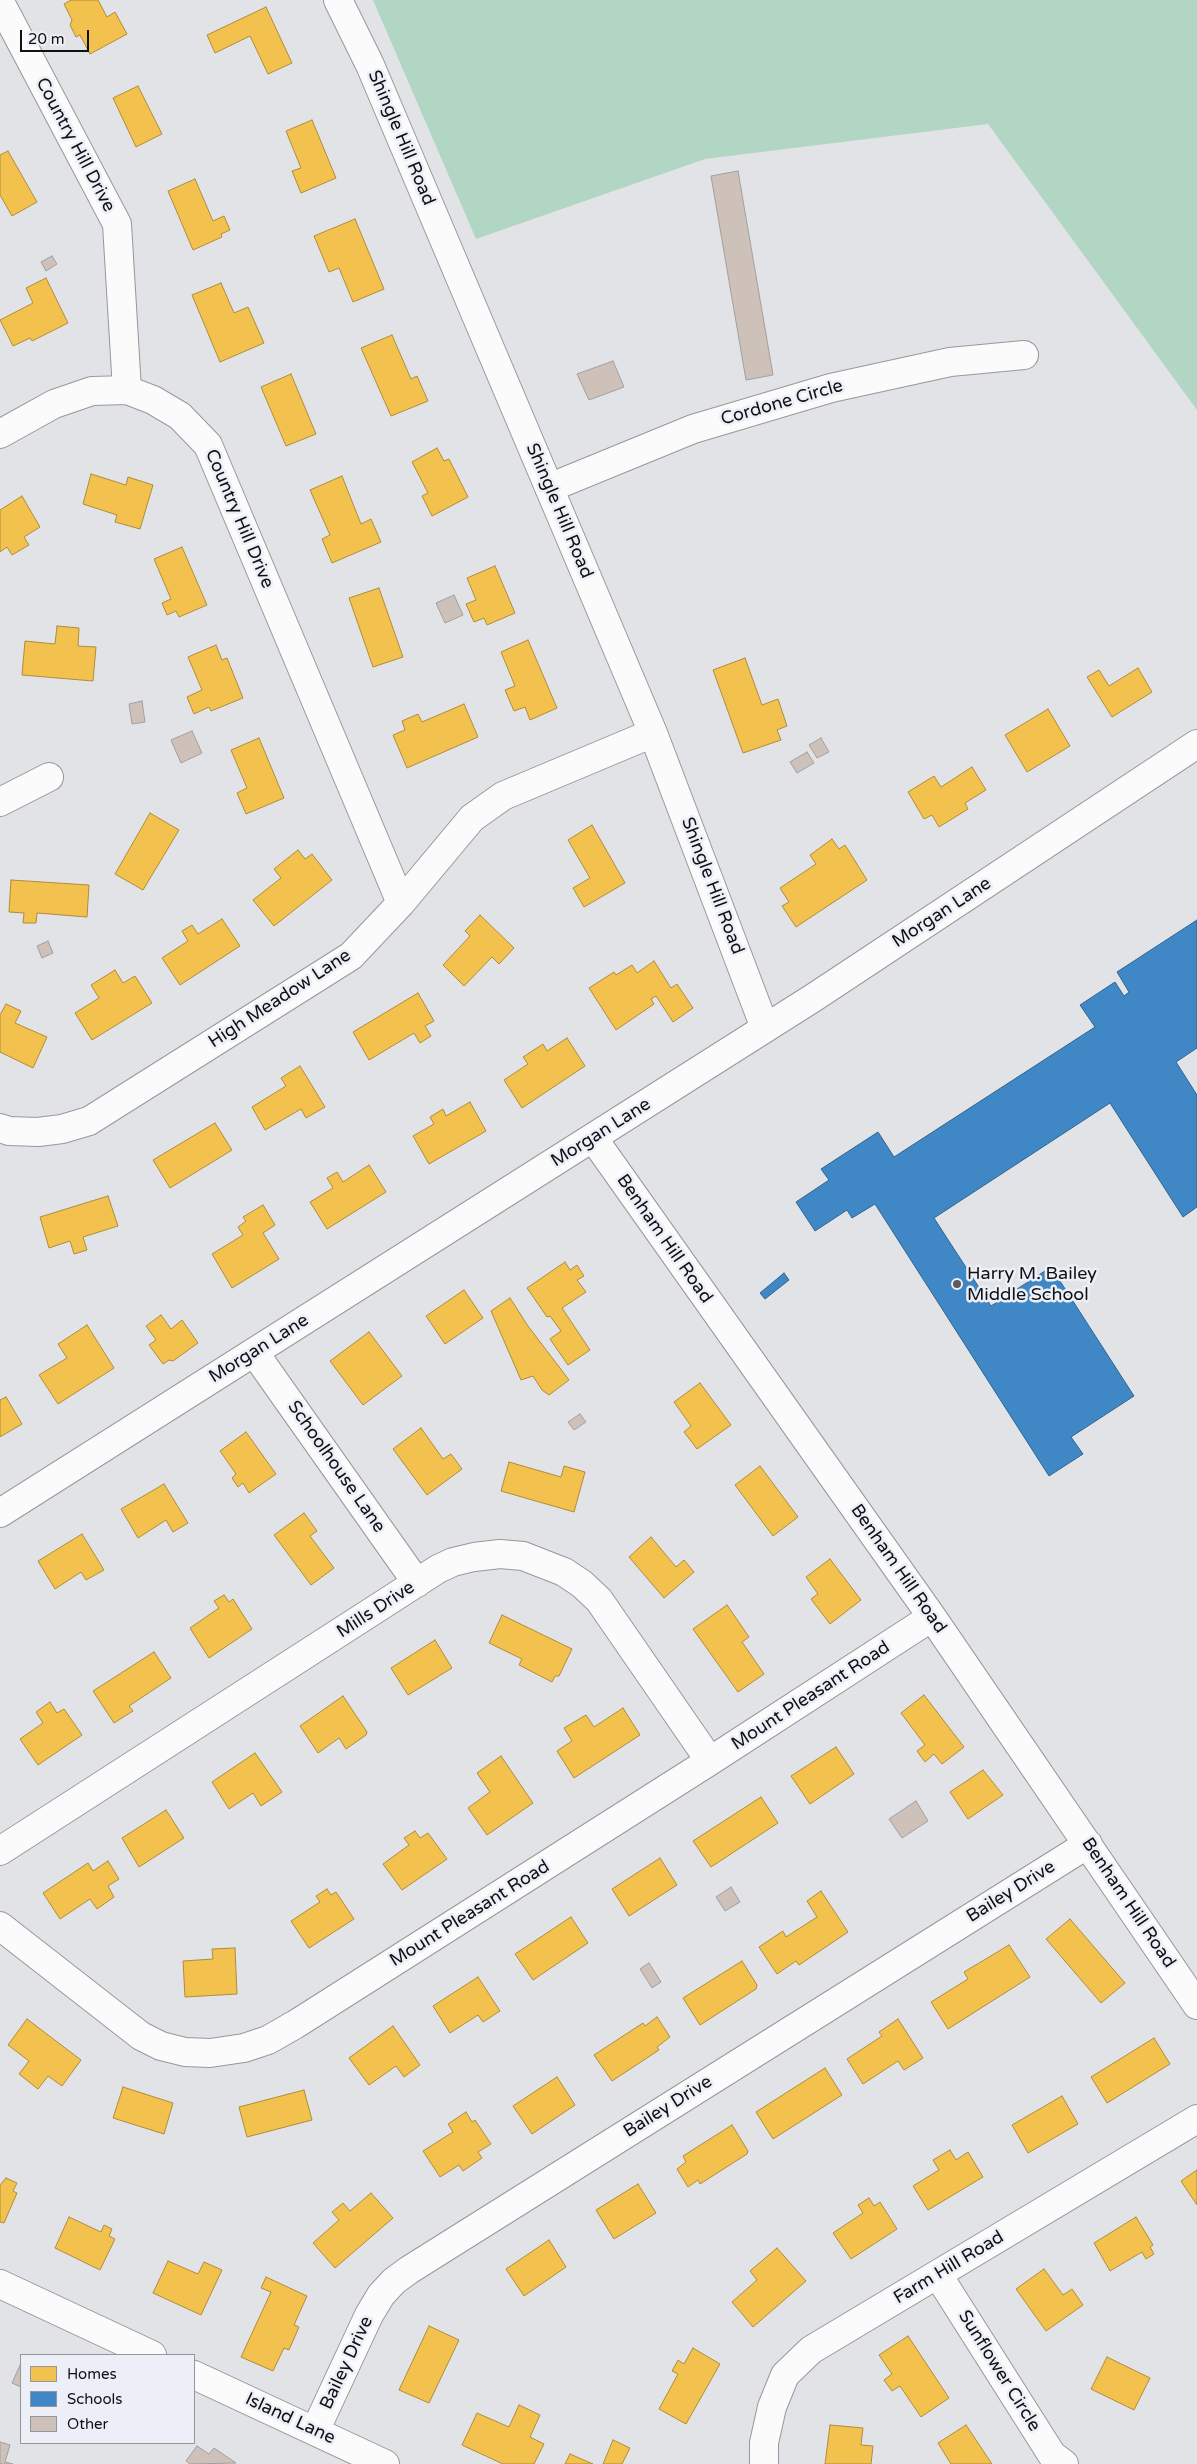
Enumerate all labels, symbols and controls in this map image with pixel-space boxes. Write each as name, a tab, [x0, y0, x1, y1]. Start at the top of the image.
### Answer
scale bar	[22, 20, 91, 52]
text: 20 m	[28, 30, 65, 48]
street label: Shingle Hill Road	[363, 67, 439, 209]
street label: Country Hill Drive	[31, 74, 119, 216]
street label: Cordone Circle	[719, 375, 845, 431]
street label: Shingle Hill Road	[521, 440, 597, 582]
street label: Country Hill Drive	[200, 446, 278, 592]
street label: Shingle Hill Road	[676, 815, 748, 957]
street label: Morgan Lane	[889, 873, 995, 953]
street label: High Meadow Lane	[205, 945, 355, 1053]
street label: Morgan Lane	[547, 1094, 655, 1172]
street label: Benham Hill Road	[611, 1170, 717, 1308]
place label: Harry M. Bailey Middle School	[967, 1263, 1097, 1306]
marker: Harry M. Bailey Middle School	[951, 1278, 963, 1290]
street label: Morgan Lane	[205, 1310, 313, 1388]
street label: Schoolhouse Lane	[282, 1397, 390, 1537]
street label: Benham Hill Road	[845, 1500, 951, 1638]
street label: Mills Drive	[333, 1577, 419, 1643]
street label: Mount Pleasant Road	[728, 1637, 894, 1755]
street label: Benham Hill Road	[1076, 1834, 1180, 1972]
street label: Mount Pleasant Road	[386, 1856, 554, 1972]
street label: Bailey Drive	[963, 1856, 1059, 1928]
street label: Bailey Drive	[620, 2071, 716, 2143]
street label: Farm Hill Road	[890, 2227, 1008, 2309]
street label: Sunflower Circle	[953, 2306, 1045, 2436]
street label: Bailey Drive	[316, 2313, 378, 2413]
legend	[20, 2354, 195, 2444]
text: Homes	[67, 2365, 117, 2383]
street label: Island Lane	[242, 2389, 338, 2449]
text: Schools	[67, 2390, 123, 2408]
text: Other	[67, 2415, 108, 2433]

